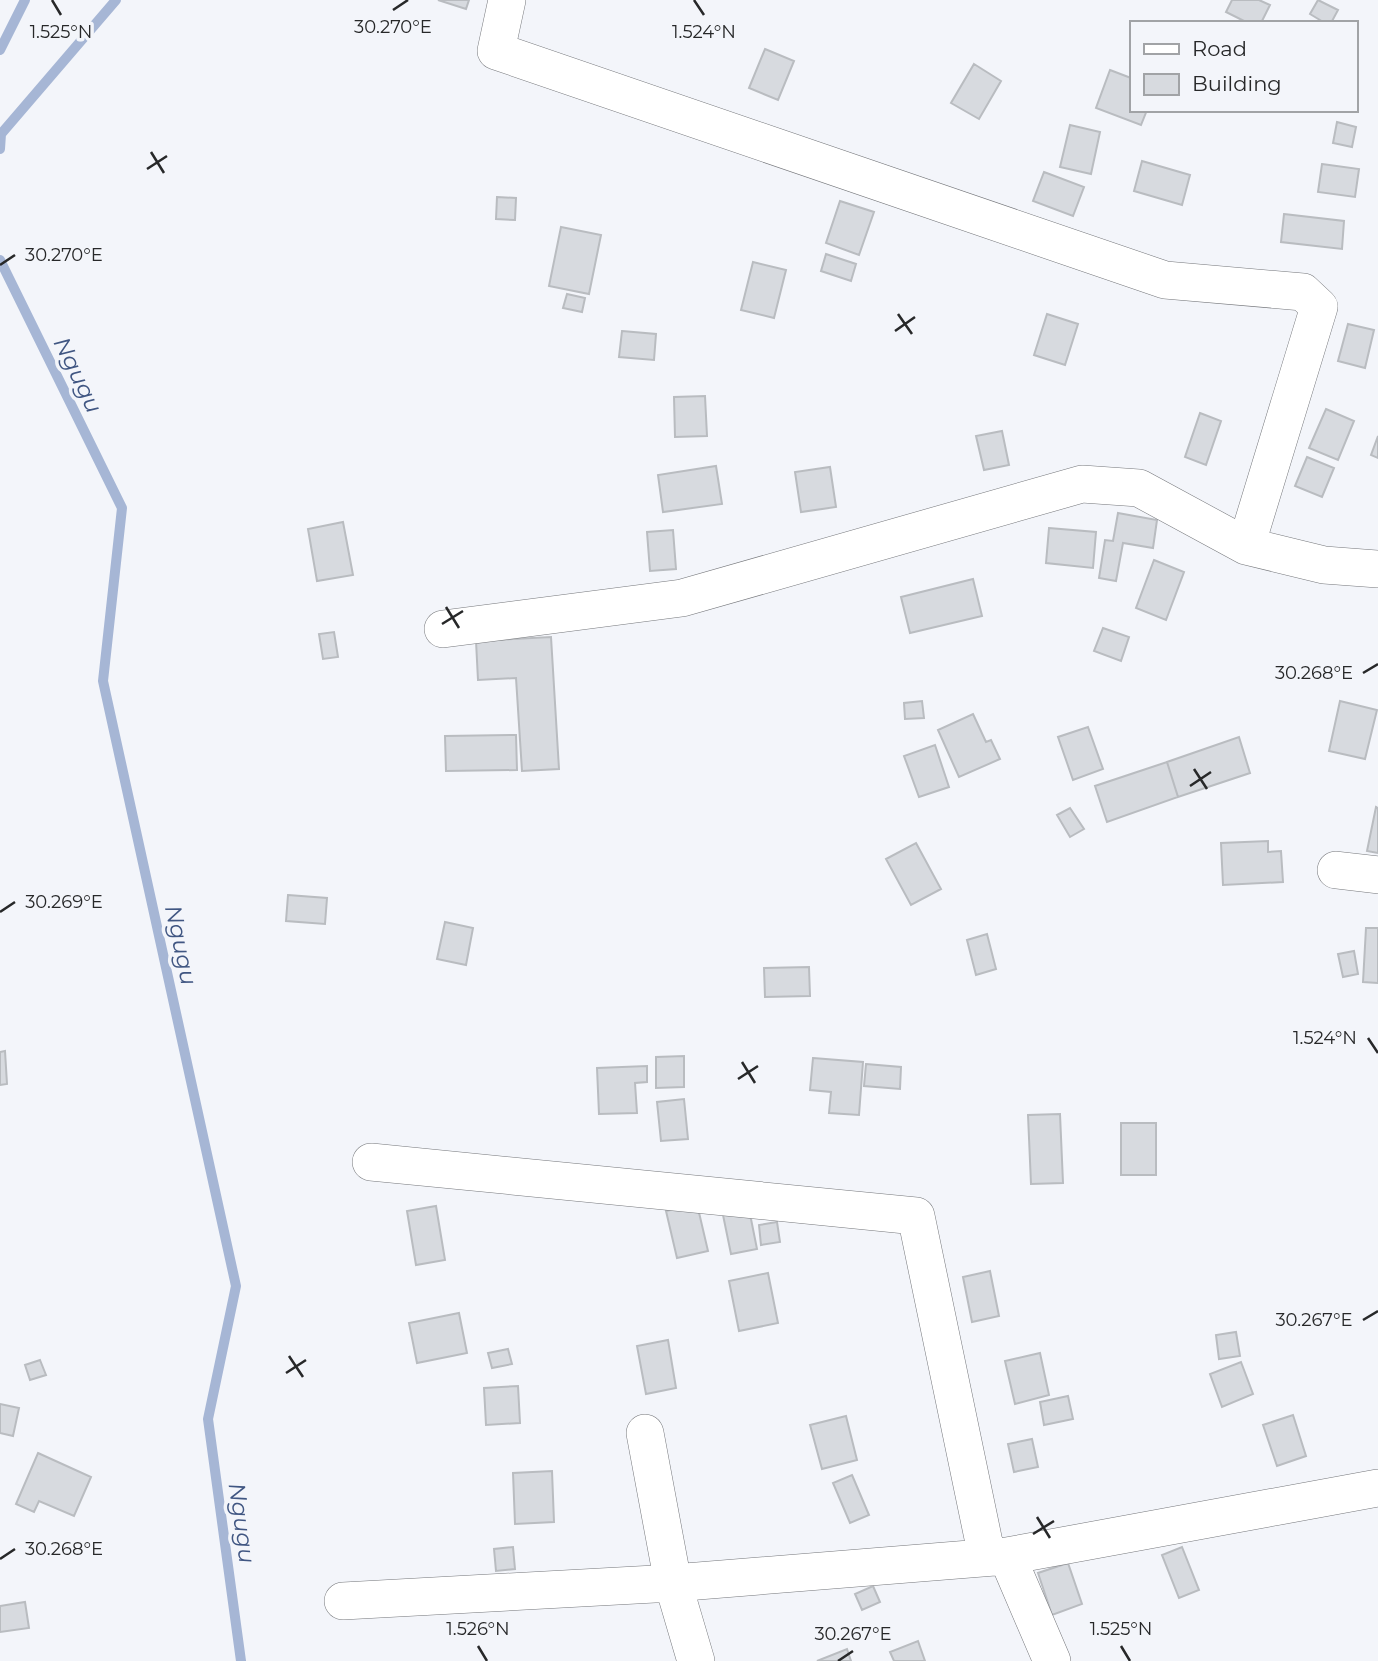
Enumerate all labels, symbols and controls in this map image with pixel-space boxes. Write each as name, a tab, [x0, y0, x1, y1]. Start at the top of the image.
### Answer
text: 30.270°E	[354, 16, 432, 38]
text: 1.525°N	[30, 21, 92, 43]
text: 1.524°N	[672, 21, 736, 43]
legend	[1130, 21, 1357, 112]
text: Road	[1192, 36, 1247, 61]
text: Building	[1192, 71, 1282, 96]
text: 30.270°E	[25, 244, 103, 266]
water label: Ngugu	[48, 332, 108, 418]
text: 30.268°E	[1275, 662, 1353, 684]
text: 30.269°E	[25, 891, 103, 913]
water label: Ngugu	[159, 902, 203, 988]
text: 1.524°N	[1293, 1027, 1357, 1049]
text: 30.267°E	[1275, 1309, 1353, 1331]
water label: Ngugu	[222, 1481, 262, 1565]
text: 30.268°E	[25, 1538, 103, 1560]
text: 1.526°N	[446, 1618, 510, 1640]
text: 1.525°N	[1090, 1618, 1152, 1640]
text: 30.267°E	[814, 1623, 892, 1645]

